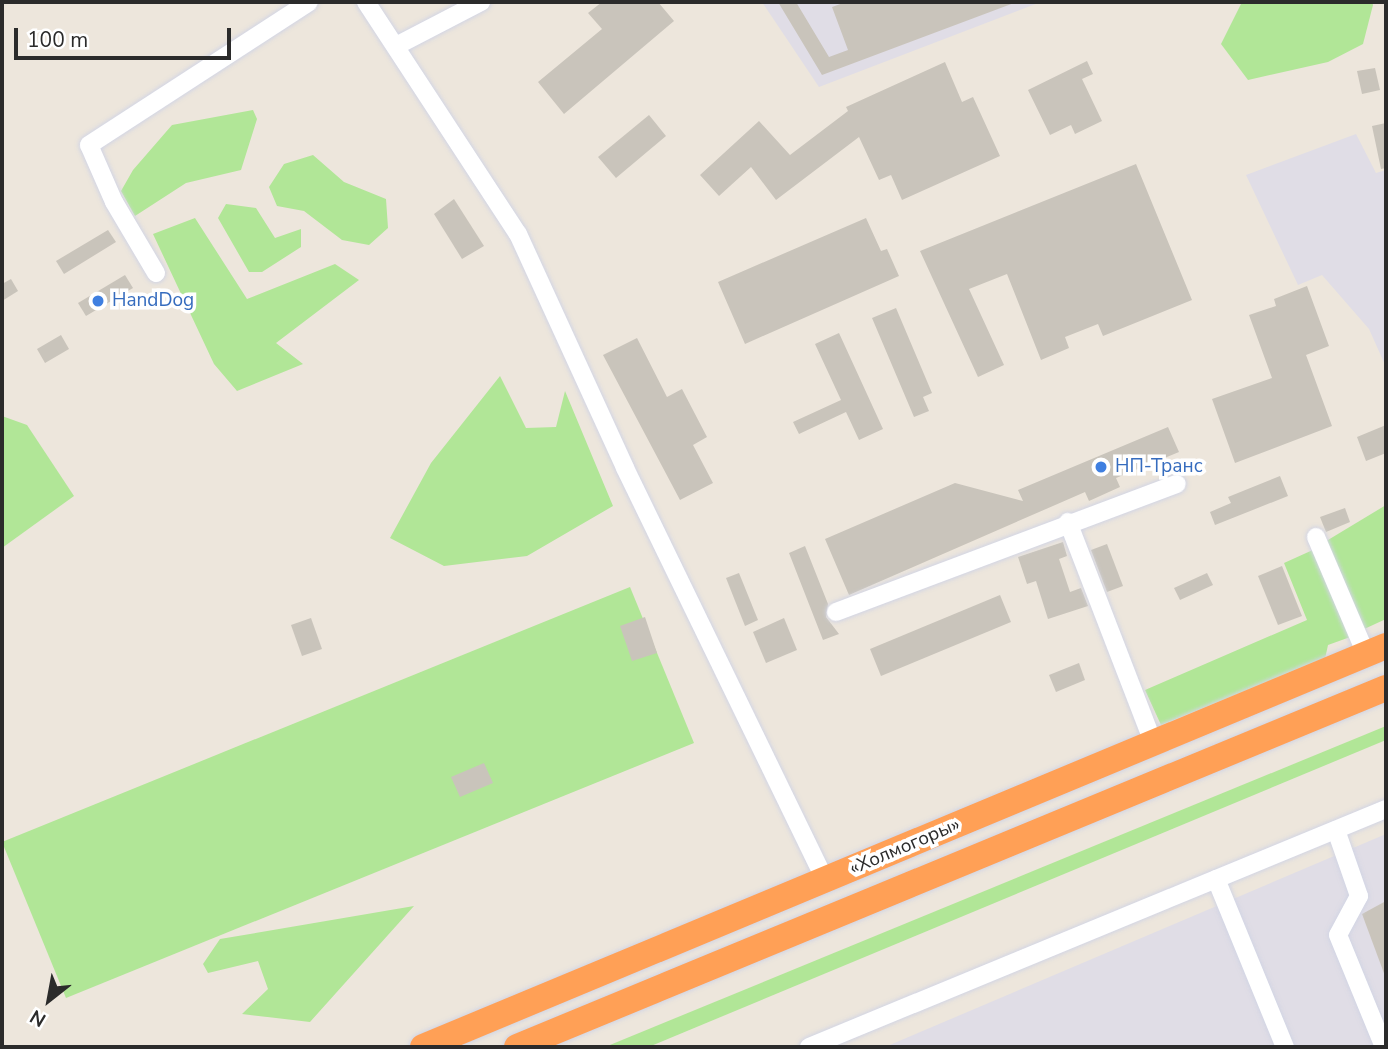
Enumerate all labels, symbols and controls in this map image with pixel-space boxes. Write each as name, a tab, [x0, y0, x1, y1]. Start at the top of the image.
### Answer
scale bar	[18, 14, 234, 58]
text: 100 m	[27, 26, 88, 54]
place label: HandDog	[112, 290, 194, 312]
marker: HandDog	[90, 293, 106, 309]
place label: НП-Транс	[1115, 456, 1203, 478]
marker: НП-Транс	[1093, 459, 1109, 475]
street label: «Холмогоры»	[846, 814, 964, 880]
north arrow	[14, 965, 84, 1035]
text: N	[25, 1003, 51, 1033]

